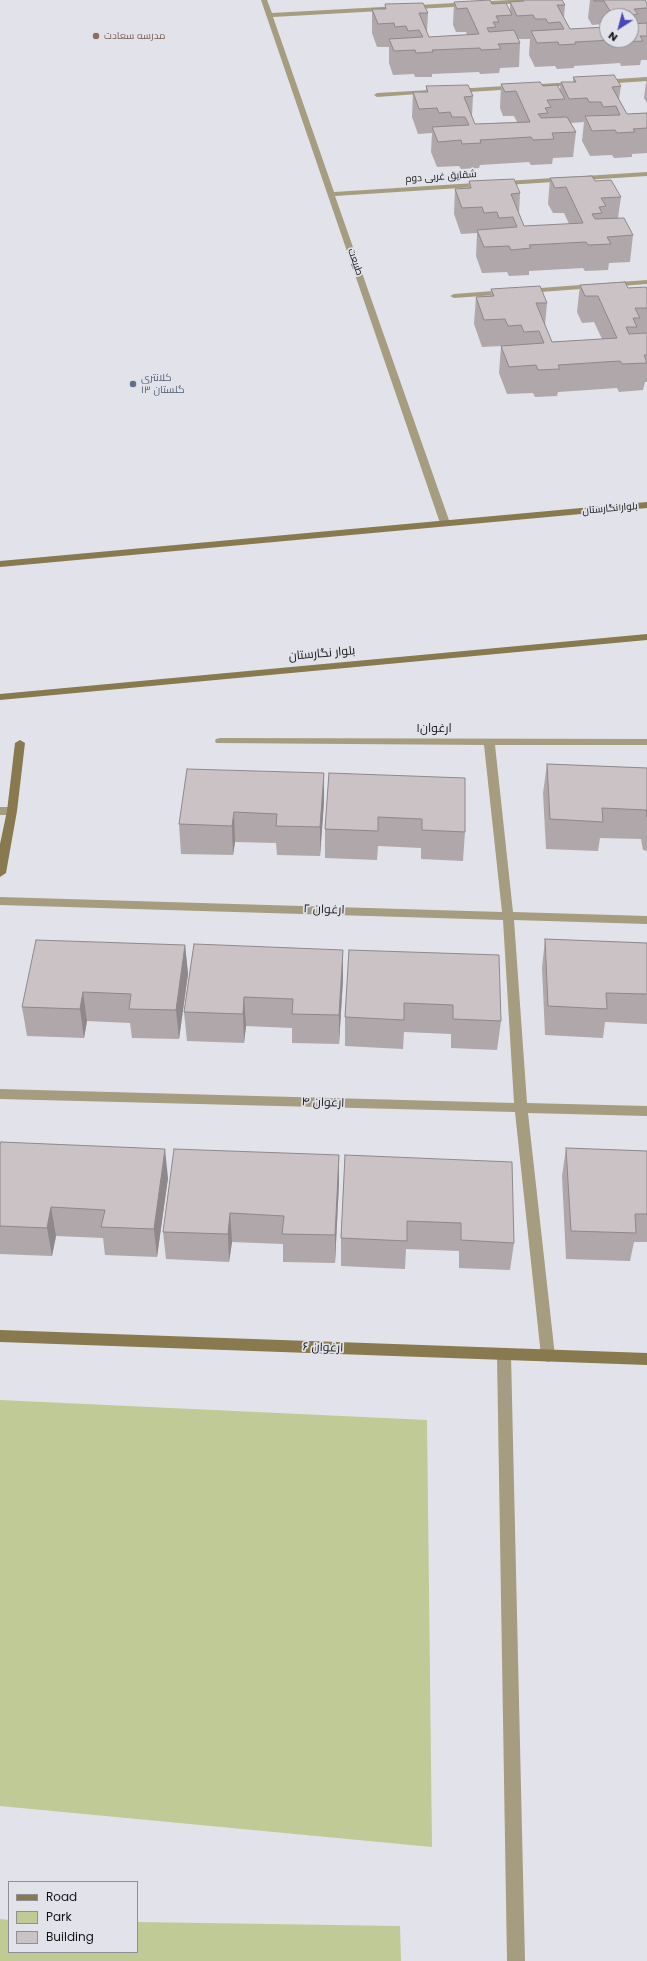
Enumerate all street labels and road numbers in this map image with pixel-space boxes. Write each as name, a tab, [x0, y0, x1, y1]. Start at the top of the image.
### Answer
street label: شقایق غربی دوم	[405, 169, 477, 185]
street label: طبیعت	[345, 247, 365, 277]
street label: بلوار نگارستان	[582, 501, 638, 517]
street label: بلوار نگارستان	[288, 644, 356, 664]
street label: ارغوان۱	[416, 722, 452, 736]
street label: ارغوان ۲	[303, 902, 345, 918]
street label: ارغوان ۴	[301, 1095, 345, 1111]
street label: ارغوان ۶	[302, 1340, 344, 1356]

